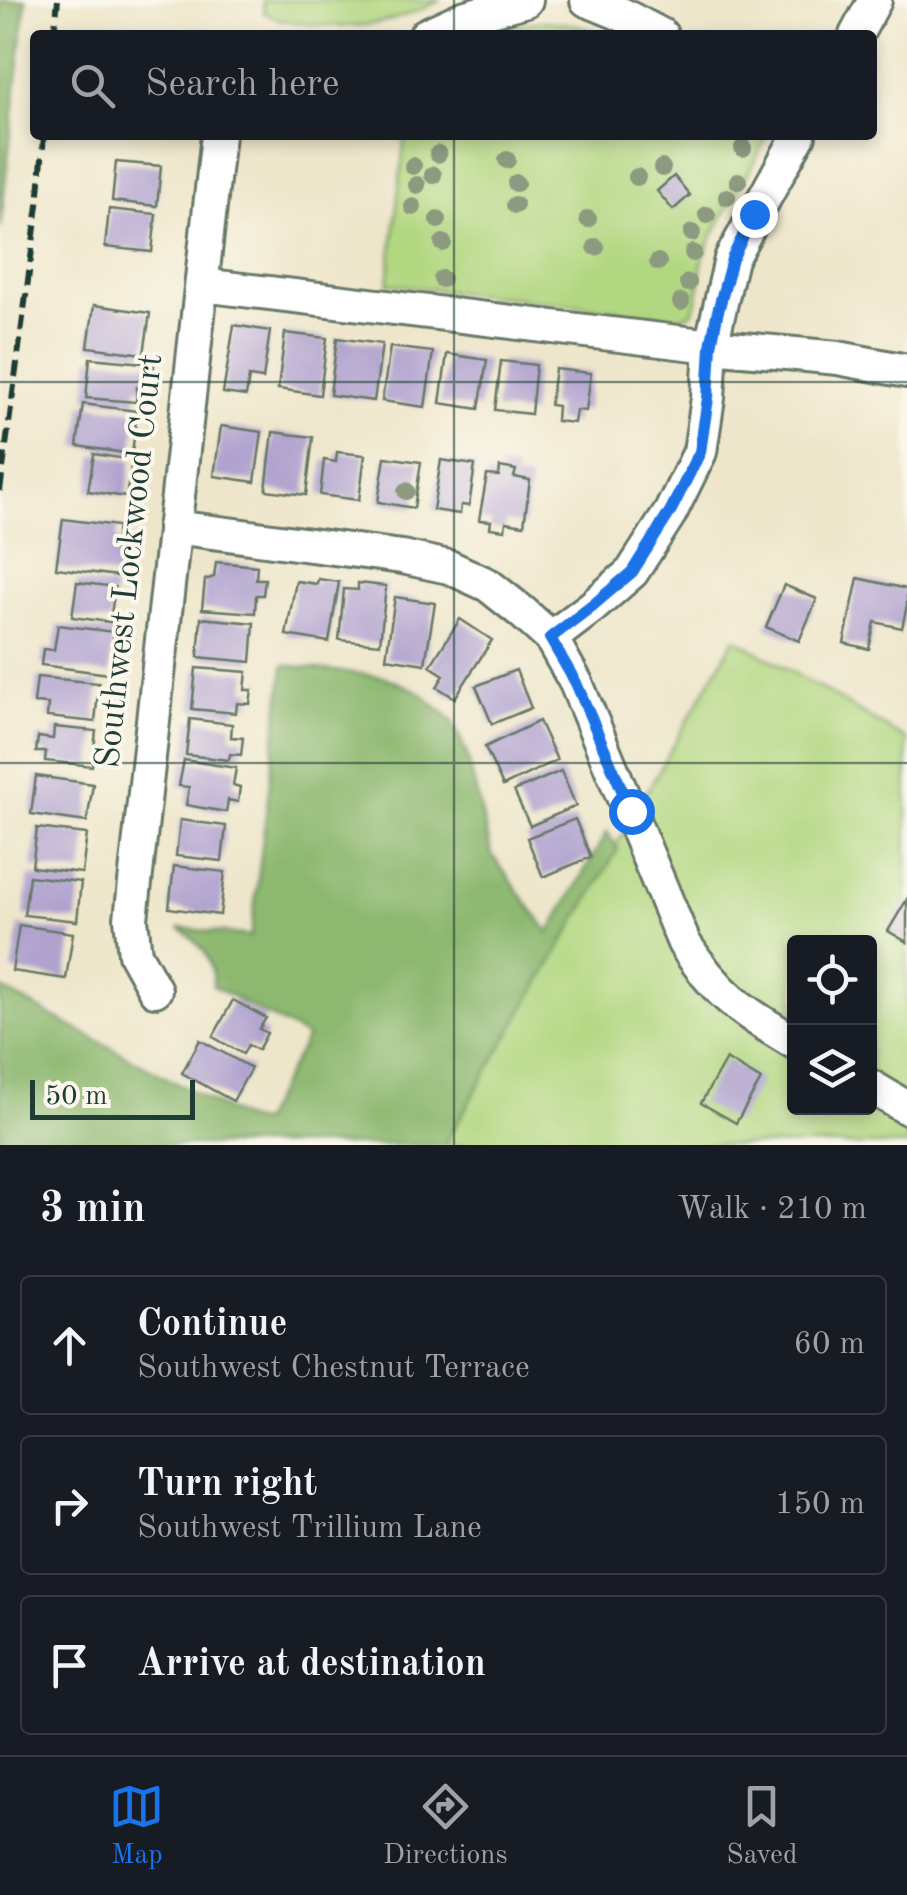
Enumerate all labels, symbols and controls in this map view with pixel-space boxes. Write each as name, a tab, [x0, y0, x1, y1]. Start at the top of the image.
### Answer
search box	[30, 30, 877, 140]
icon: search	[65, 58, 120, 113]
text: Search here	[145, 66, 340, 104]
route end	[732, 192, 778, 238]
street label: Southwest Lockwood Court	[91, 352, 169, 770]
route start	[609, 789, 655, 835]
map controls	[787, 935, 877, 1115]
button: locate	[787, 935, 877, 1025]
button: layers	[787, 1025, 877, 1115]
scale bar	[30, 1075, 195, 1120]
text: 50 m	[45, 1083, 108, 1111]
text: 3 min	[40, 1189, 146, 1231]
text: Walk · 210 m	[677, 1194, 867, 1226]
text: Continue	[137, 1306, 287, 1344]
icon: ahead	[42, 1318, 97, 1373]
text: 60 m	[794, 1329, 865, 1361]
text: Southwest Chestnut Terrace	[137, 1353, 530, 1385]
text: Turn right	[137, 1466, 317, 1504]
icon: right	[42, 1478, 97, 1533]
text: 150 m	[775, 1489, 865, 1521]
text: Southwest Trillium Lane	[137, 1513, 482, 1545]
icon: arrive	[42, 1638, 97, 1693]
text: Arrive at destination	[137, 1646, 486, 1684]
tab: Map	[109, 1779, 164, 1874]
tab: Directions	[383, 1779, 508, 1874]
tab: Saved	[726, 1779, 798, 1874]

